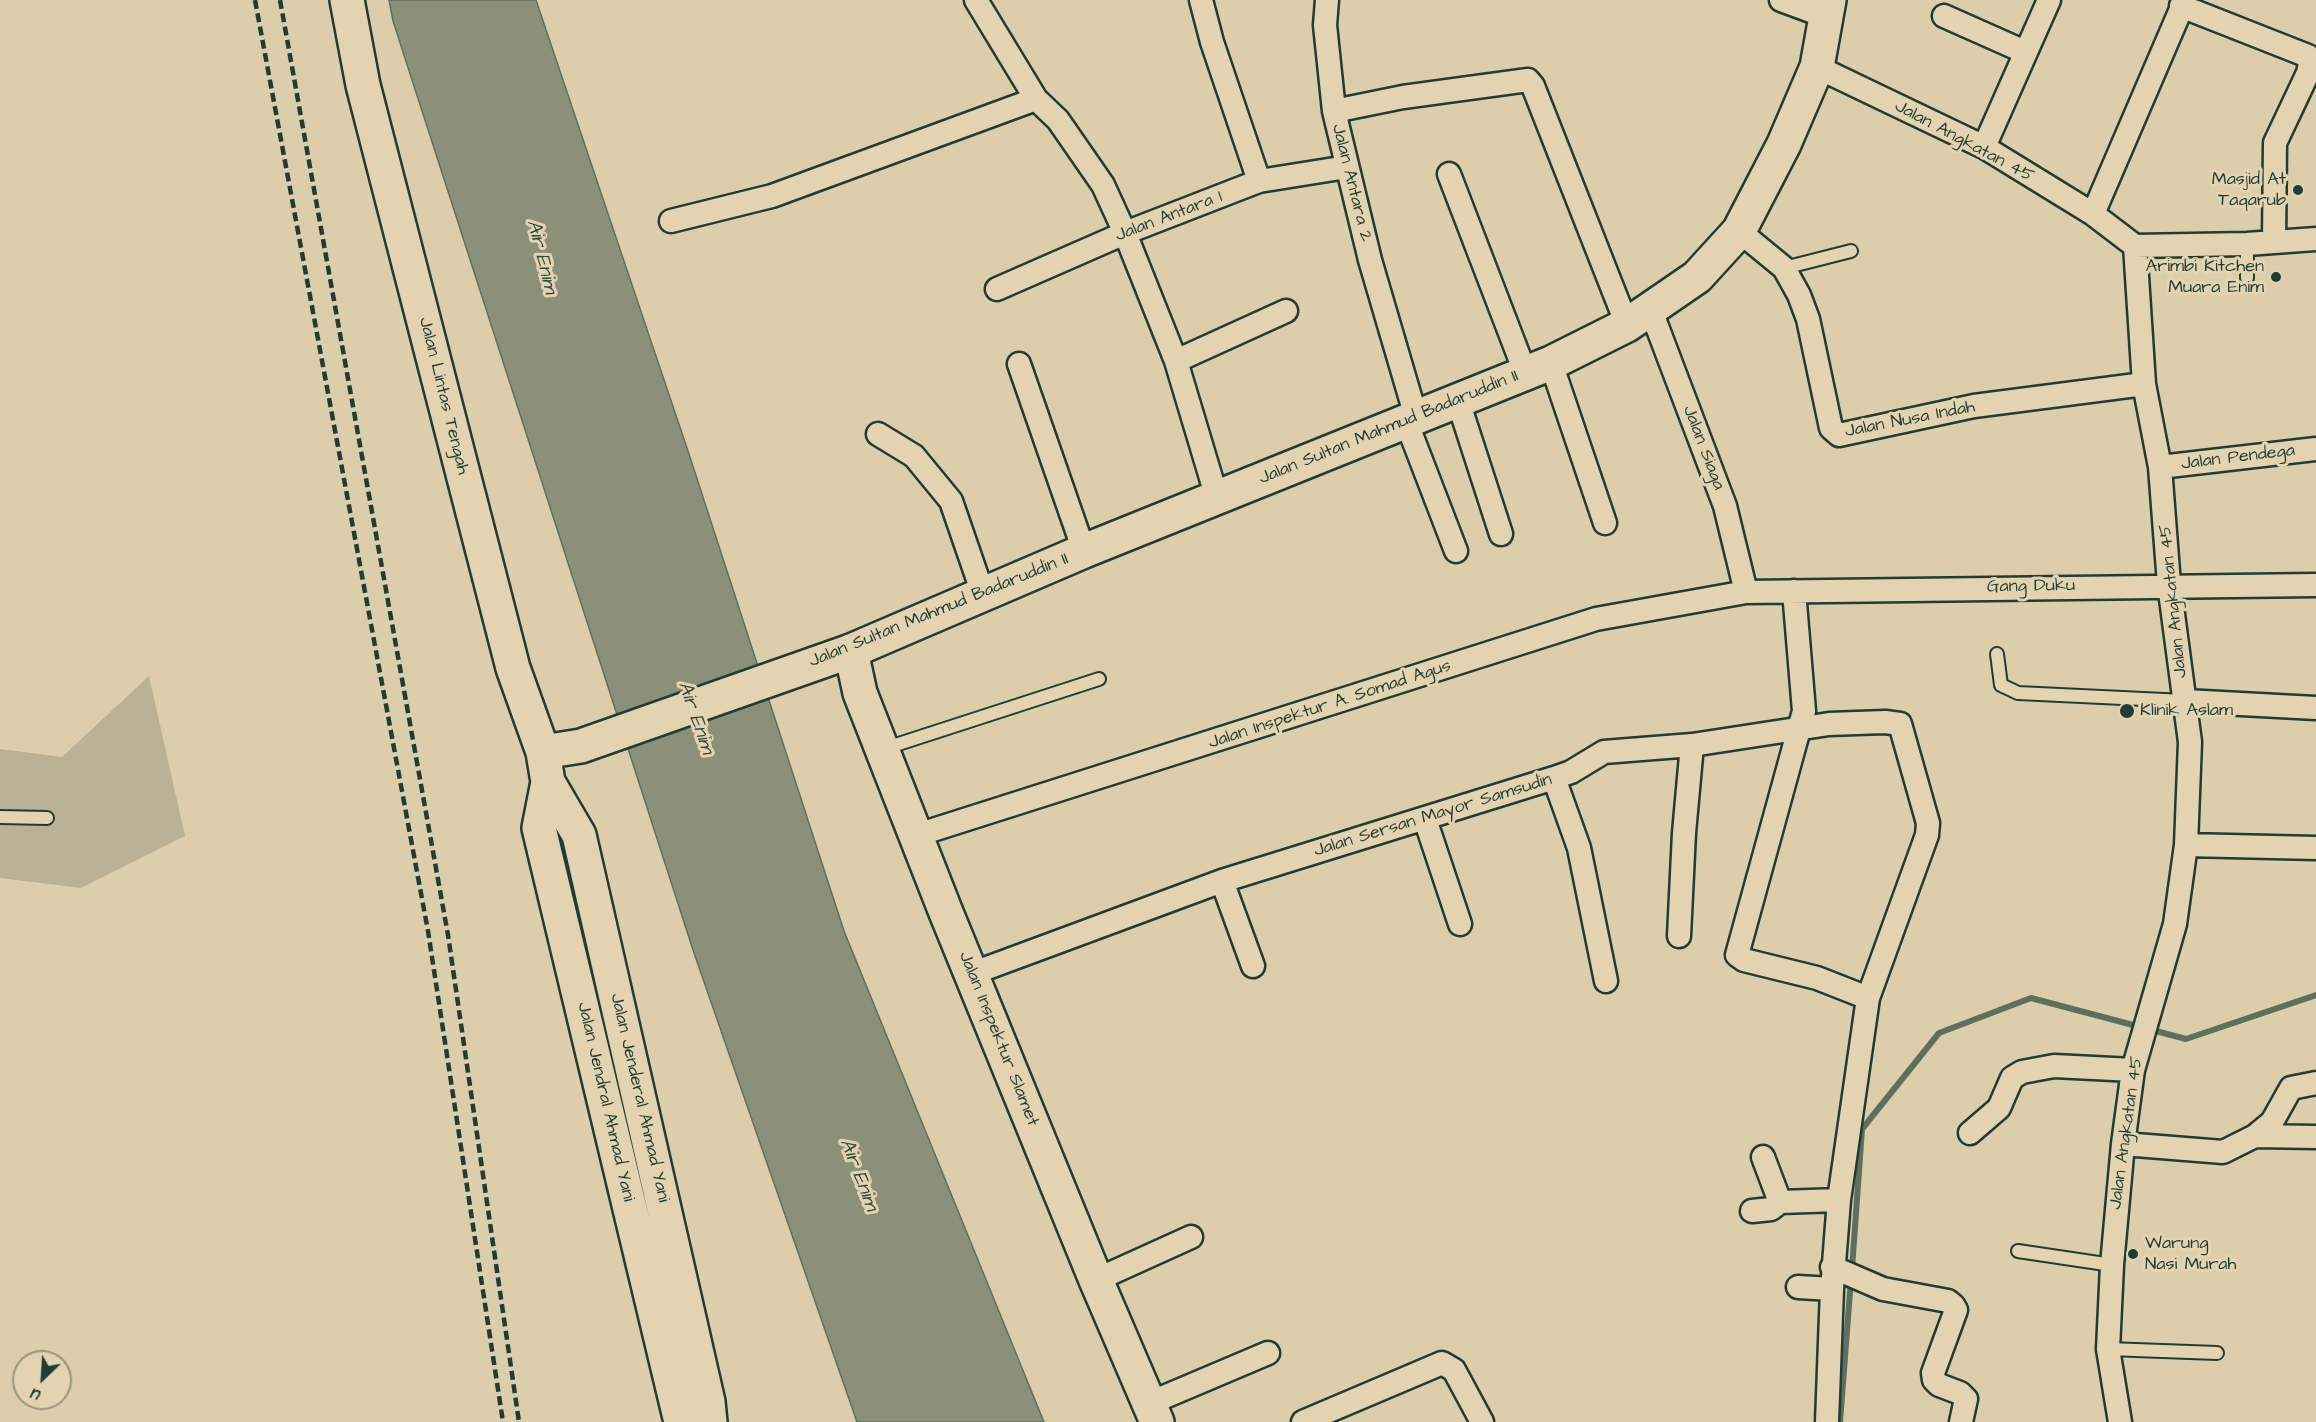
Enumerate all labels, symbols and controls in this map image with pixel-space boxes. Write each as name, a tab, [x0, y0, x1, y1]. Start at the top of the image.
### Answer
street label: Jalan Angkatan 45	[1891, 96, 2037, 188]
street label: Jalan Antara 2	[1326, 122, 1376, 244]
place label: Masjid At Taqarub	[2212, 169, 2286, 212]
marker: Masjid At Taqarub	[2291, 183, 2305, 197]
street label: Jalan Antara 1	[1113, 187, 1225, 247]
water label: Air Enim	[520, 218, 562, 296]
place label: Arimbi Kitchen Muara Enim	[2146, 256, 2264, 298]
marker: Arimbi Kitchen Muara Enim	[2269, 270, 2283, 284]
street label: Jalan Lintas Tengah	[413, 315, 473, 477]
street label: Jalan Sultan Mahmud Badaruddin II	[1256, 366, 1522, 490]
street label: Jalan Nusa Indah	[1843, 397, 1977, 443]
street label: Jalan Siaga	[1677, 403, 1729, 493]
street label: Jalan Pendega	[2180, 440, 2296, 476]
street label: Jalan Angkatan 45	[2155, 523, 2193, 679]
street label: Jalan Sultan Mahmud Badaruddin II	[806, 549, 1072, 673]
street label: Gang Duku	[1987, 575, 2075, 599]
street label: Jalan Inspektur A. Somad Agus	[1206, 656, 1454, 754]
water label: Air Enim	[671, 678, 719, 758]
place label: Klinik Aslam	[2140, 700, 2233, 722]
marker: Klinik Aslam	[2118, 702, 2136, 720]
street label: Jalan Sersan Mayor Samsudin	[1311, 769, 1555, 863]
street label: Jalan Inspektur Slamet	[953, 948, 1043, 1130]
street label: Jalan Jenderal Ahmad Yani	[604, 991, 674, 1205]
street label: Jalan Jendral Ahmad Yani	[572, 1000, 638, 1204]
street label: Jalan Angkatan 45	[2106, 1055, 2148, 1211]
water label: Air Enim	[833, 1136, 883, 1214]
place label: Warung Nasi Murah	[2145, 1233, 2236, 1276]
marker: Warung Nasi Murah	[2126, 1247, 2140, 1261]
north arrow	[12, 1350, 72, 1410]
text: U	[27, 1383, 44, 1406]

